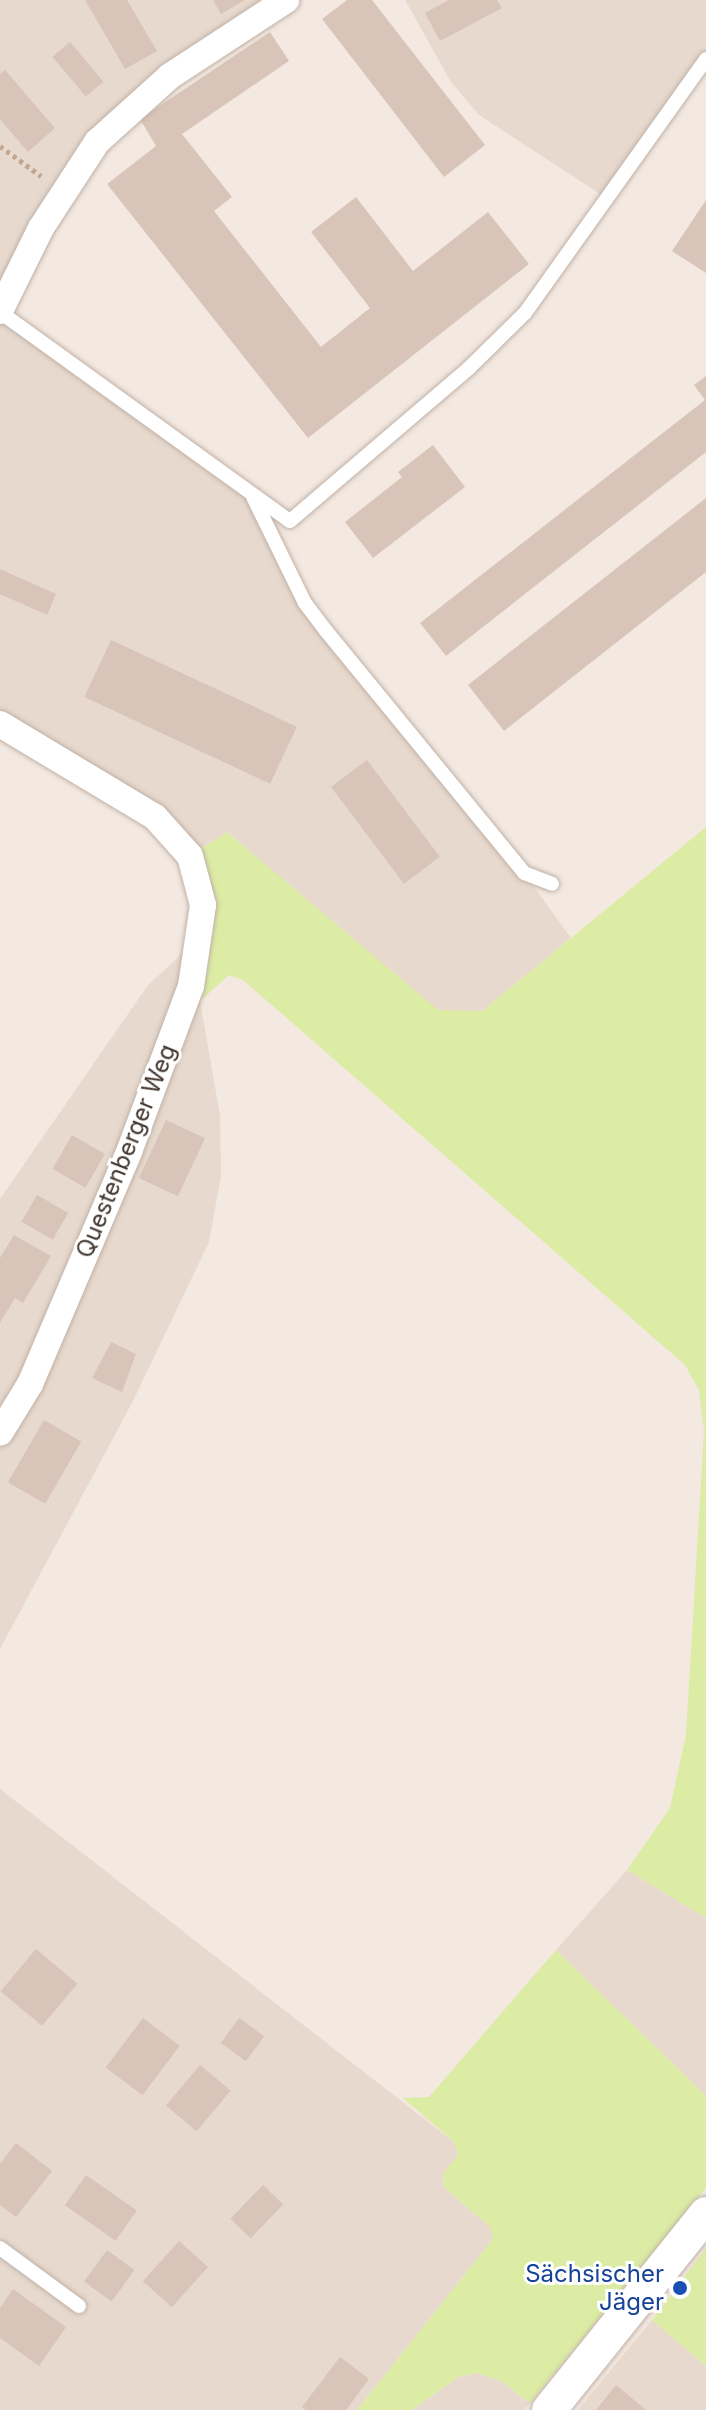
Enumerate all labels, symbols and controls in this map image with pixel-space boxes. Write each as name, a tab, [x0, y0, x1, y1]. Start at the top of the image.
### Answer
street label: Questenberger Weg	[70, 1040, 182, 1262]
place label: Sächsischer Jäger	[525, 2260, 664, 2316]
marker: Sächsischer Jäger	[671, 2279, 689, 2297]

